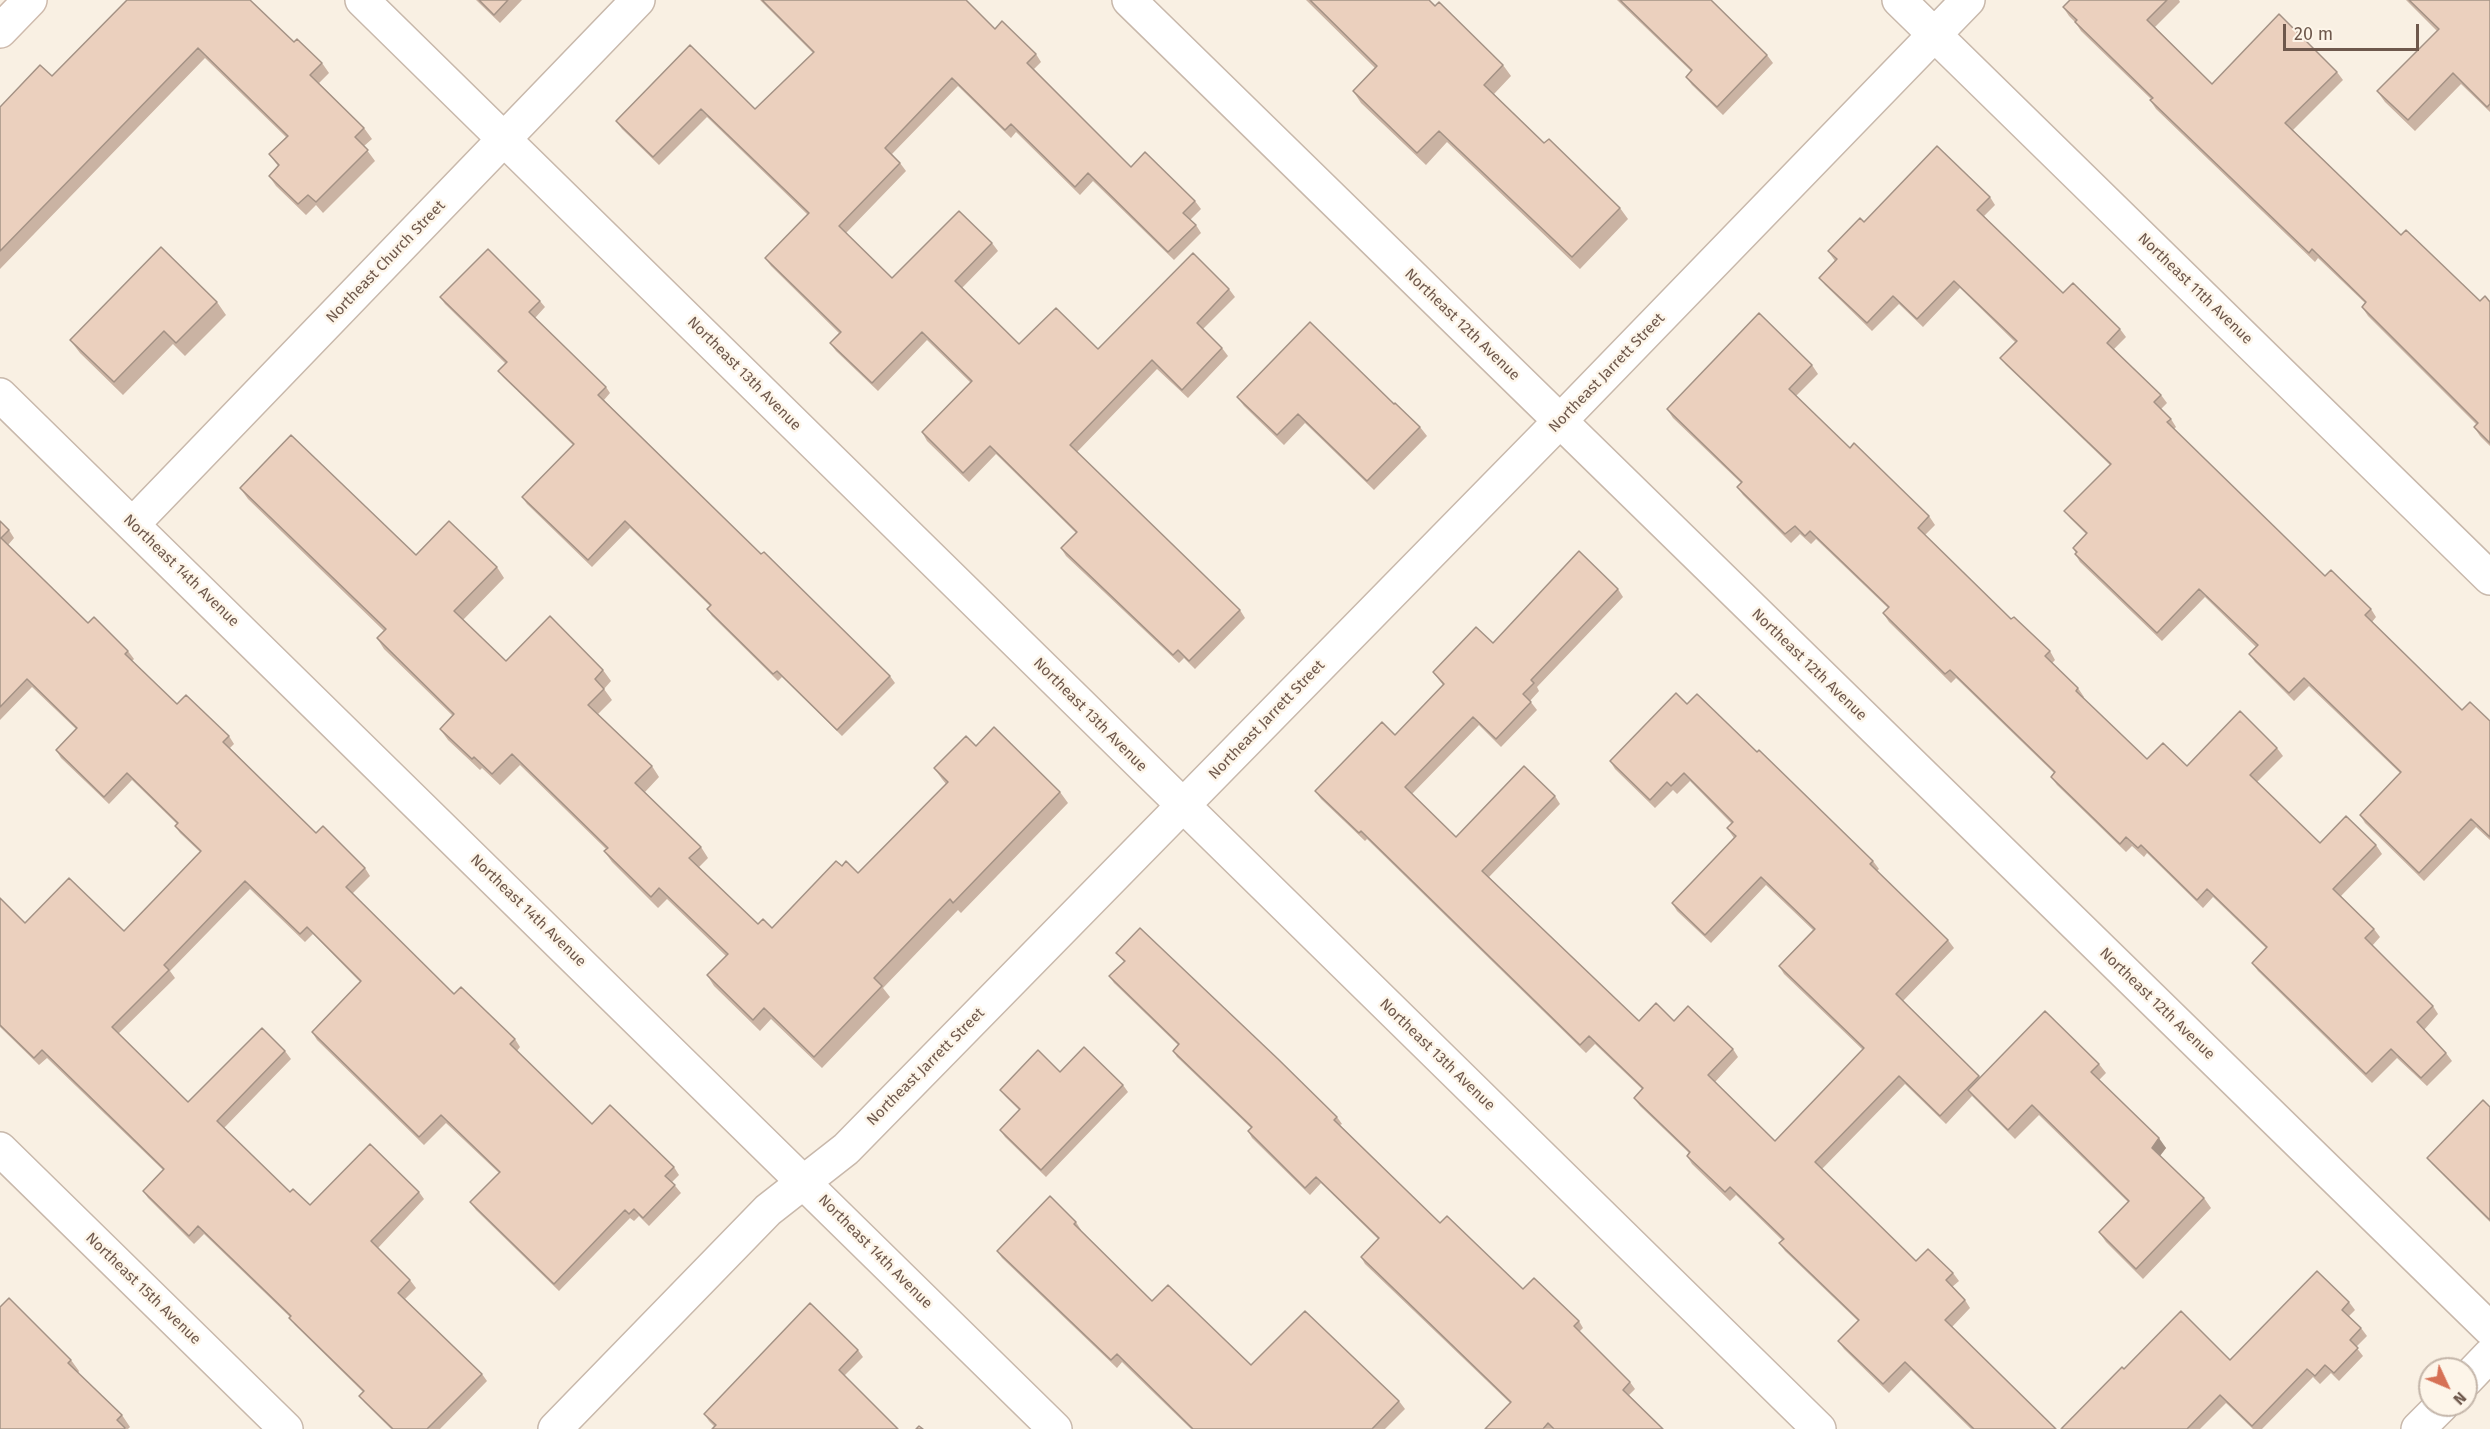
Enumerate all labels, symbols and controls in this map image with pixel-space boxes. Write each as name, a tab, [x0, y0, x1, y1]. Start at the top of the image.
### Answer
scale bar	[2286, 12, 2422, 50]
text: 20 m	[2294, 23, 2333, 45]
street label: Northeast Church Street	[323, 197, 449, 327]
street label: Northeast 11th Avenue	[2134, 230, 2256, 348]
street label: Northeast 12th Avenue	[1401, 265, 1523, 385]
street label: Northeast Jarrett Street	[1545, 310, 1669, 436]
street label: Northeast 13th Avenue	[683, 313, 805, 435]
street label: Northeast 14th Avenue	[119, 511, 243, 631]
street label: Northeast 12th Avenue	[1748, 605, 1870, 725]
street label: Northeast 13th Avenue	[1029, 654, 1151, 776]
street label: Northeast Jarrett Street	[1205, 657, 1329, 783]
street label: Northeast 14th Avenue	[466, 851, 590, 971]
street label: Northeast 12th Avenue	[2096, 944, 2218, 1064]
street label: Northeast 13th Avenue	[1376, 995, 1498, 1115]
street label: Northeast Jarrett Street	[863, 1004, 989, 1130]
street label: Northeast 14th Avenue	[814, 1191, 936, 1313]
street label: Northeast 15th Avenue	[82, 1229, 204, 1349]
north arrow	[2418, 1357, 2478, 1417]
text: N	[2449, 1388, 2470, 1409]

